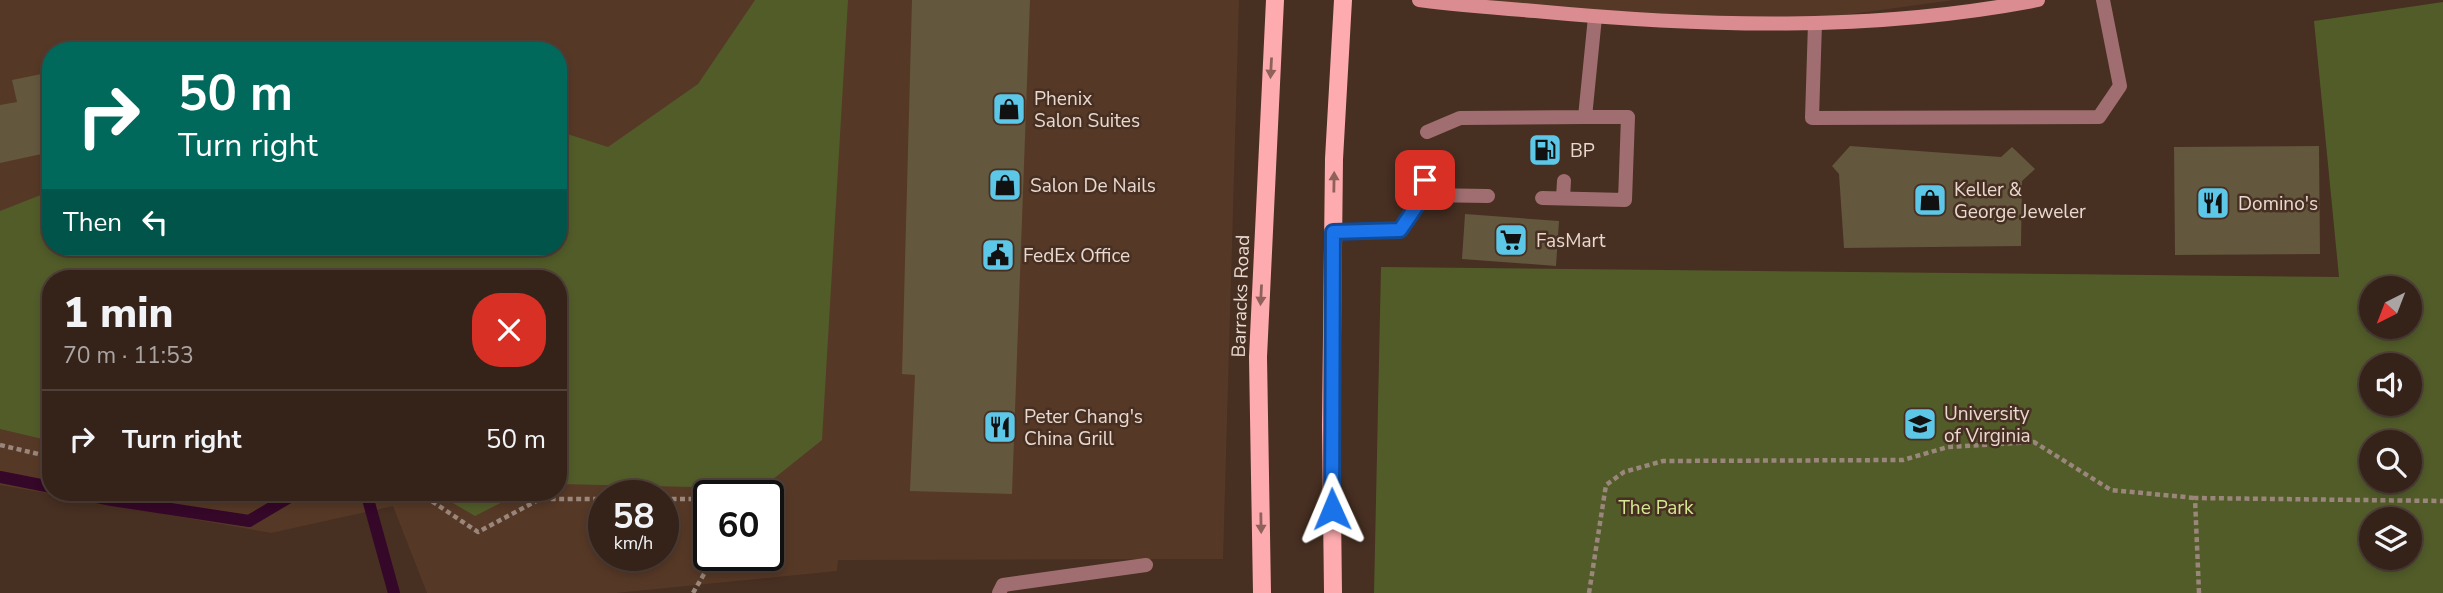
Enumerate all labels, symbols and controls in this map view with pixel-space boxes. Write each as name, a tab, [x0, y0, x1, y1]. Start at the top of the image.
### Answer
one-way arrow	[1266, 57, 1277, 79]
text: 50 m	[178, 60, 293, 127]
icon: right	[63, 70, 154, 161]
place label: Phenix Salon Suites	[1034, 86, 1140, 134]
shop icon: Phenix Salon Suites	[990, 90, 1028, 128]
text: Turn right	[178, 124, 318, 167]
fuel station icon: BP	[1526, 131, 1564, 169]
place label: BP	[1570, 138, 1595, 164]
pin	[1395, 150, 1455, 210]
icon: arrive	[1406, 161, 1444, 199]
shop icon: Salon De Nails	[986, 166, 1024, 204]
one-way arrow	[1328, 171, 1340, 193]
place label: Salon De Nails	[1030, 173, 1156, 199]
place label: Keller & George Jeweler	[1954, 177, 2086, 225]
shop icon: Keller & George Jeweler	[1911, 181, 1949, 219]
restaurant icon: Domino's	[2194, 184, 2232, 222]
place label: Domino's	[2238, 191, 2318, 217]
icon: left	[136, 203, 174, 241]
text: Then	[63, 205, 122, 240]
supermarket icon: FasMart	[1492, 221, 1530, 259]
place label: FasMart	[1536, 228, 1606, 254]
street label: Barracks Road	[1226, 234, 1256, 358]
public building icon: FedEx Office	[979, 236, 1017, 274]
place label: FedEx Office	[1023, 243, 1130, 269]
north arrow	[2359, 276, 2422, 340]
map controls	[2359, 276, 2422, 570]
text: 1 min	[63, 285, 173, 342]
one-way arrow	[1256, 285, 1267, 307]
button: close	[472, 293, 546, 367]
text: 70 m · 11:53	[63, 340, 194, 371]
button: sound	[2359, 353, 2422, 416]
place label: University of Virginia	[1944, 401, 2031, 449]
place label: Peter Chang's China Grill	[1024, 404, 1143, 452]
school or university icon: University of Virginia	[1901, 405, 1939, 443]
restaurant icon: Peter Chang's China Grill	[981, 408, 1019, 446]
icon: right	[63, 420, 101, 458]
text: Turn right	[122, 422, 241, 457]
text: 50 m	[486, 422, 546, 457]
button: search	[2359, 430, 2422, 493]
position arrow	[1295, 472, 1369, 546]
speed limit sign: 60	[693, 480, 784, 571]
text: 58	[612, 493, 655, 540]
park label: The Park	[1618, 495, 1694, 521]
button: layers	[2359, 507, 2422, 570]
one-way arrow	[1255, 512, 1267, 534]
text: km/h	[614, 531, 653, 555]

